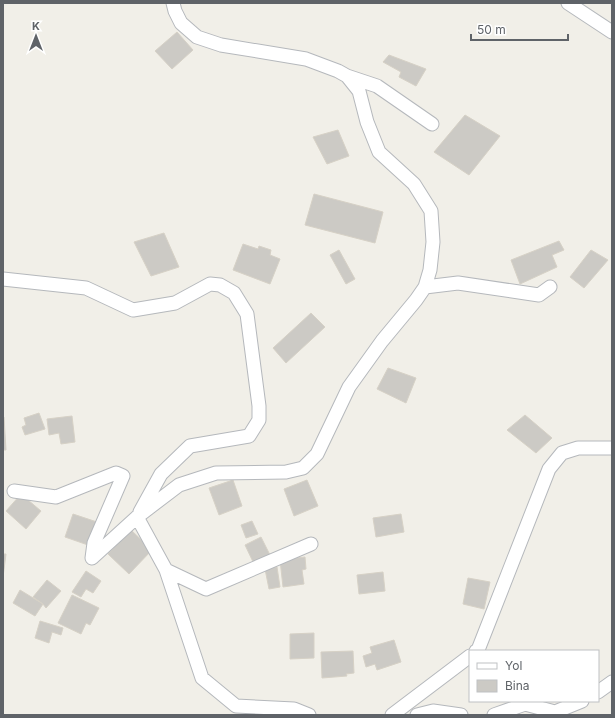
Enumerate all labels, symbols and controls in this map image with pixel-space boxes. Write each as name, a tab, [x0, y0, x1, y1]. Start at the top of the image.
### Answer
north arrow	[16, 16, 56, 56]
scale bar	[471, 16, 568, 42]
text: K	[32, 19, 40, 33]
text: 50 m	[477, 22, 506, 37]
legend	[469, 650, 599, 702]
text: Yol	[505, 658, 522, 673]
text: Bina	[505, 678, 530, 693]

